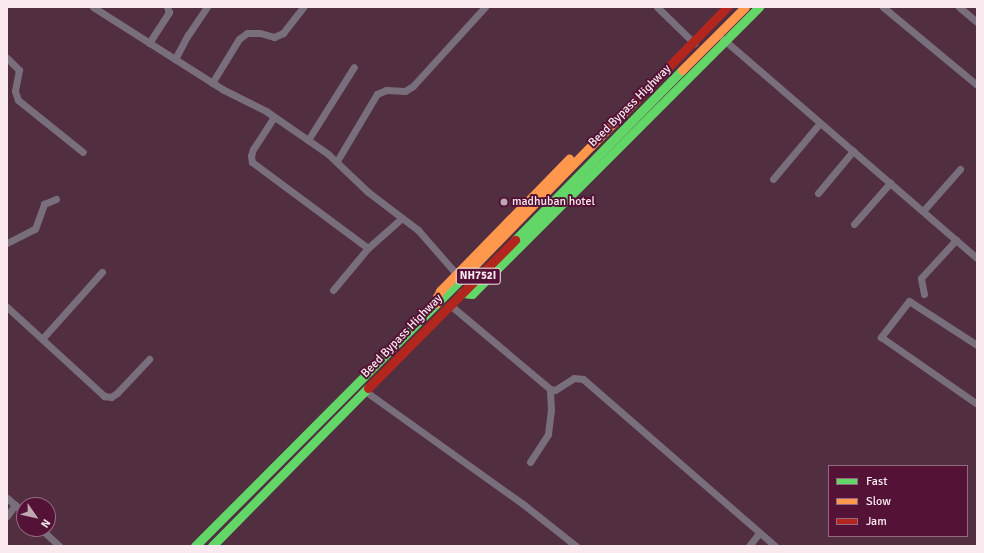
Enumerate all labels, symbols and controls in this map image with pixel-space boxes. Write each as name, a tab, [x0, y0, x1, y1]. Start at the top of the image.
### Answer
street label: Beed Bypass Highway	[586, 62, 674, 150]
place label: madhuban hotel	[512, 195, 595, 209]
marker: madhuban hotel	[499, 197, 509, 207]
road number: NH752I	[455, 267, 501, 285]
street label: Beed Bypass Highway	[358, 291, 446, 381]
legend	[828, 465, 968, 537]
text: Fast	[866, 474, 887, 489]
text: Slow	[866, 494, 891, 509]
north arrow	[16, 497, 56, 537]
text: Jam	[866, 514, 887, 529]
text: N	[38, 517, 53, 530]

